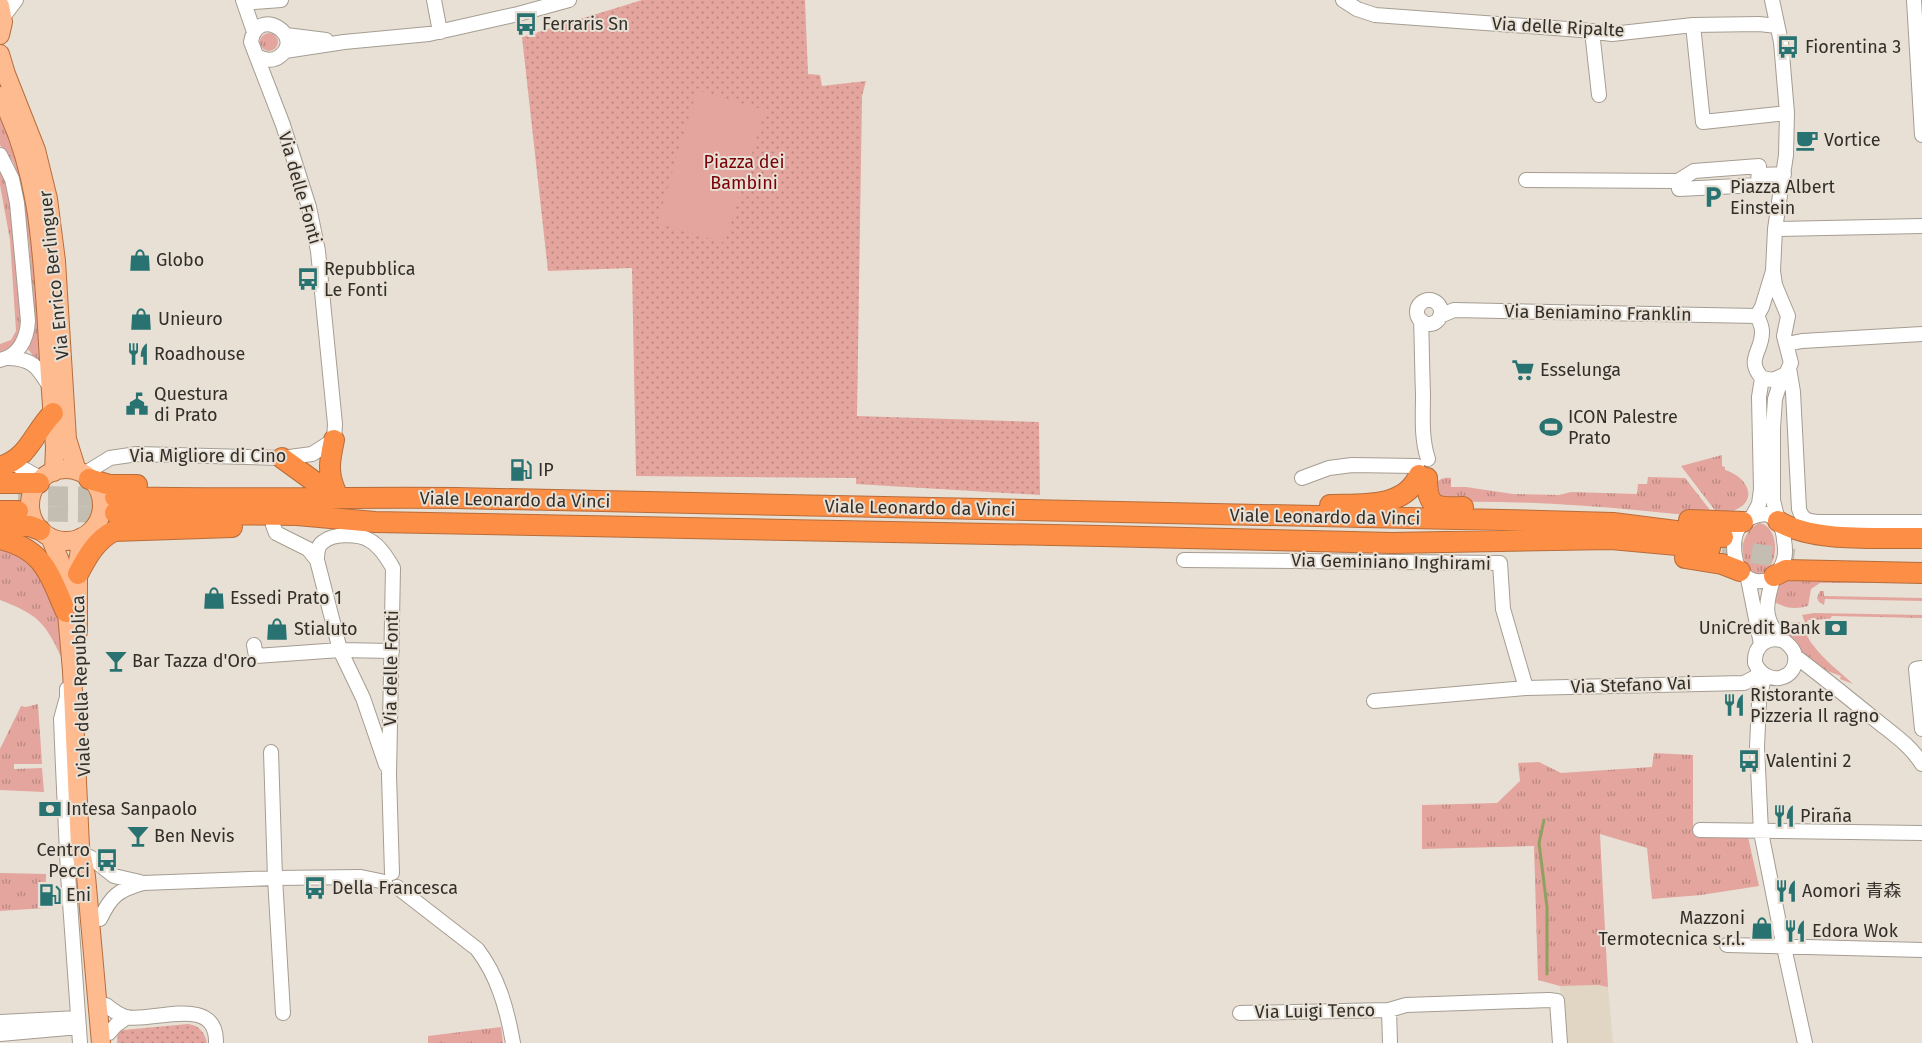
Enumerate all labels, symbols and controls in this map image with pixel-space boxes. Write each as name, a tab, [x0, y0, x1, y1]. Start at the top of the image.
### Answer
bus stop icon: Ferraris Sn	[513, 11, 539, 37]
place label: Ferraris Sn	[542, 13, 629, 35]
street label: Via delle Ripalte	[1491, 13, 1625, 41]
bus stop icon: Fiorentina 3	[1775, 34, 1801, 60]
place label: Fiorentina 3	[1805, 36, 1901, 58]
cafe icon: Vortice	[1794, 127, 1820, 153]
street label: Via delle Fonti	[273, 129, 327, 247]
place label: Vortice	[1824, 129, 1881, 151]
park label: Piazza dei Bambini	[704, 151, 785, 194]
place label: Piazza Albert Einstein	[1730, 176, 1835, 219]
parking icon: Piazza Albert Einstein	[1700, 184, 1726, 210]
street label: Via Enrico Berlinguer	[34, 189, 74, 361]
shop icon: Globo	[127, 247, 153, 273]
place label: Globo	[156, 249, 204, 271]
place label: Repubblica Le Fonti	[324, 258, 416, 301]
bus stop icon: Repubblica Le Fonti	[295, 266, 321, 292]
street label: Via Beniamino Franklin	[1504, 300, 1692, 326]
shop icon: Unieuro	[128, 306, 154, 332]
place label: Unieuro	[158, 308, 223, 330]
restaurant icon: Roadhouse	[125, 341, 151, 367]
place label: Roadhouse	[154, 343, 245, 365]
supermarket icon: Esselunga	[1510, 357, 1536, 383]
place label: Esselunga	[1540, 359, 1621, 381]
place label: Questura di Prato	[154, 383, 228, 426]
public building icon: Questura di Prato	[124, 391, 150, 417]
place label: ICON Palestre Prato	[1568, 406, 1678, 449]
sports icon: ICON Palestre Prato	[1538, 414, 1564, 440]
street label: Via Migliore di Cino	[130, 445, 286, 467]
fuel station icon: IP	[508, 457, 534, 483]
place label: IP	[538, 459, 554, 481]
street label: Viale Leonardo da Vinci	[419, 487, 611, 513]
street label: Viale Leonardo da Vinci	[824, 495, 1016, 521]
street label: Viale Leonardo da Vinci	[1229, 504, 1421, 530]
street label: Via Geminiano Inghirami	[1291, 549, 1491, 575]
shop icon: Essedi Prato 1	[201, 585, 227, 611]
place label: Essedi Prato 1	[230, 587, 342, 609]
street label: Viale della Repubblica	[67, 595, 95, 777]
street label: Via delle Fonti	[379, 610, 403, 726]
bank icon: UniCredit Bank	[1823, 615, 1849, 641]
shop icon: Stialuto	[264, 616, 290, 642]
place label: UniCredit Bank	[1699, 617, 1821, 639]
place label: Stialuto	[294, 618, 358, 640]
bar icon: Bar Tazza d'Oro	[103, 648, 129, 674]
place label: Bar Tazza d'Oro	[132, 650, 257, 672]
street label: Via Stefano Vai	[1570, 672, 1692, 698]
place label: Ristorante Pizzeria Il ragno	[1750, 684, 1879, 727]
restaurant icon: Ristorante Pizzeria Il ragno	[1721, 692, 1747, 718]
bus stop icon: Valentini 2	[1736, 748, 1762, 774]
place label: Valentini 2	[1766, 750, 1851, 772]
bank icon: Intesa Sanpaolo	[37, 796, 63, 822]
place label: Intesa Sanpaolo	[66, 798, 197, 820]
restaurant icon: Piraña	[1771, 803, 1797, 829]
place label: Piraña	[1800, 805, 1852, 827]
bar icon: Ben Nevis	[125, 823, 151, 849]
place label: Ben Nevis	[154, 825, 234, 847]
place label: Centro Pecci	[37, 839, 90, 882]
bus stop icon: Centro Pecci	[94, 847, 120, 873]
bus stop icon: Della Francesca	[302, 875, 328, 901]
place label: Della Francesca	[332, 877, 458, 899]
restaurant icon: Aomori 青森	[1773, 878, 1799, 904]
place label: Aomori 青森	[1802, 880, 1902, 902]
fuel station icon: Eni	[37, 882, 63, 908]
place label: Eni	[66, 884, 91, 906]
place label: Mazzoni Termotecnica s.r.l.	[1599, 907, 1745, 950]
shop icon: Mazzoni Termotecnica s.r.l.	[1749, 915, 1775, 941]
restaurant icon: Edora Wok	[1782, 918, 1808, 944]
place label: Edora Wok	[1812, 920, 1899, 942]
street label: Via Luigi Tenco	[1255, 999, 1375, 1023]

